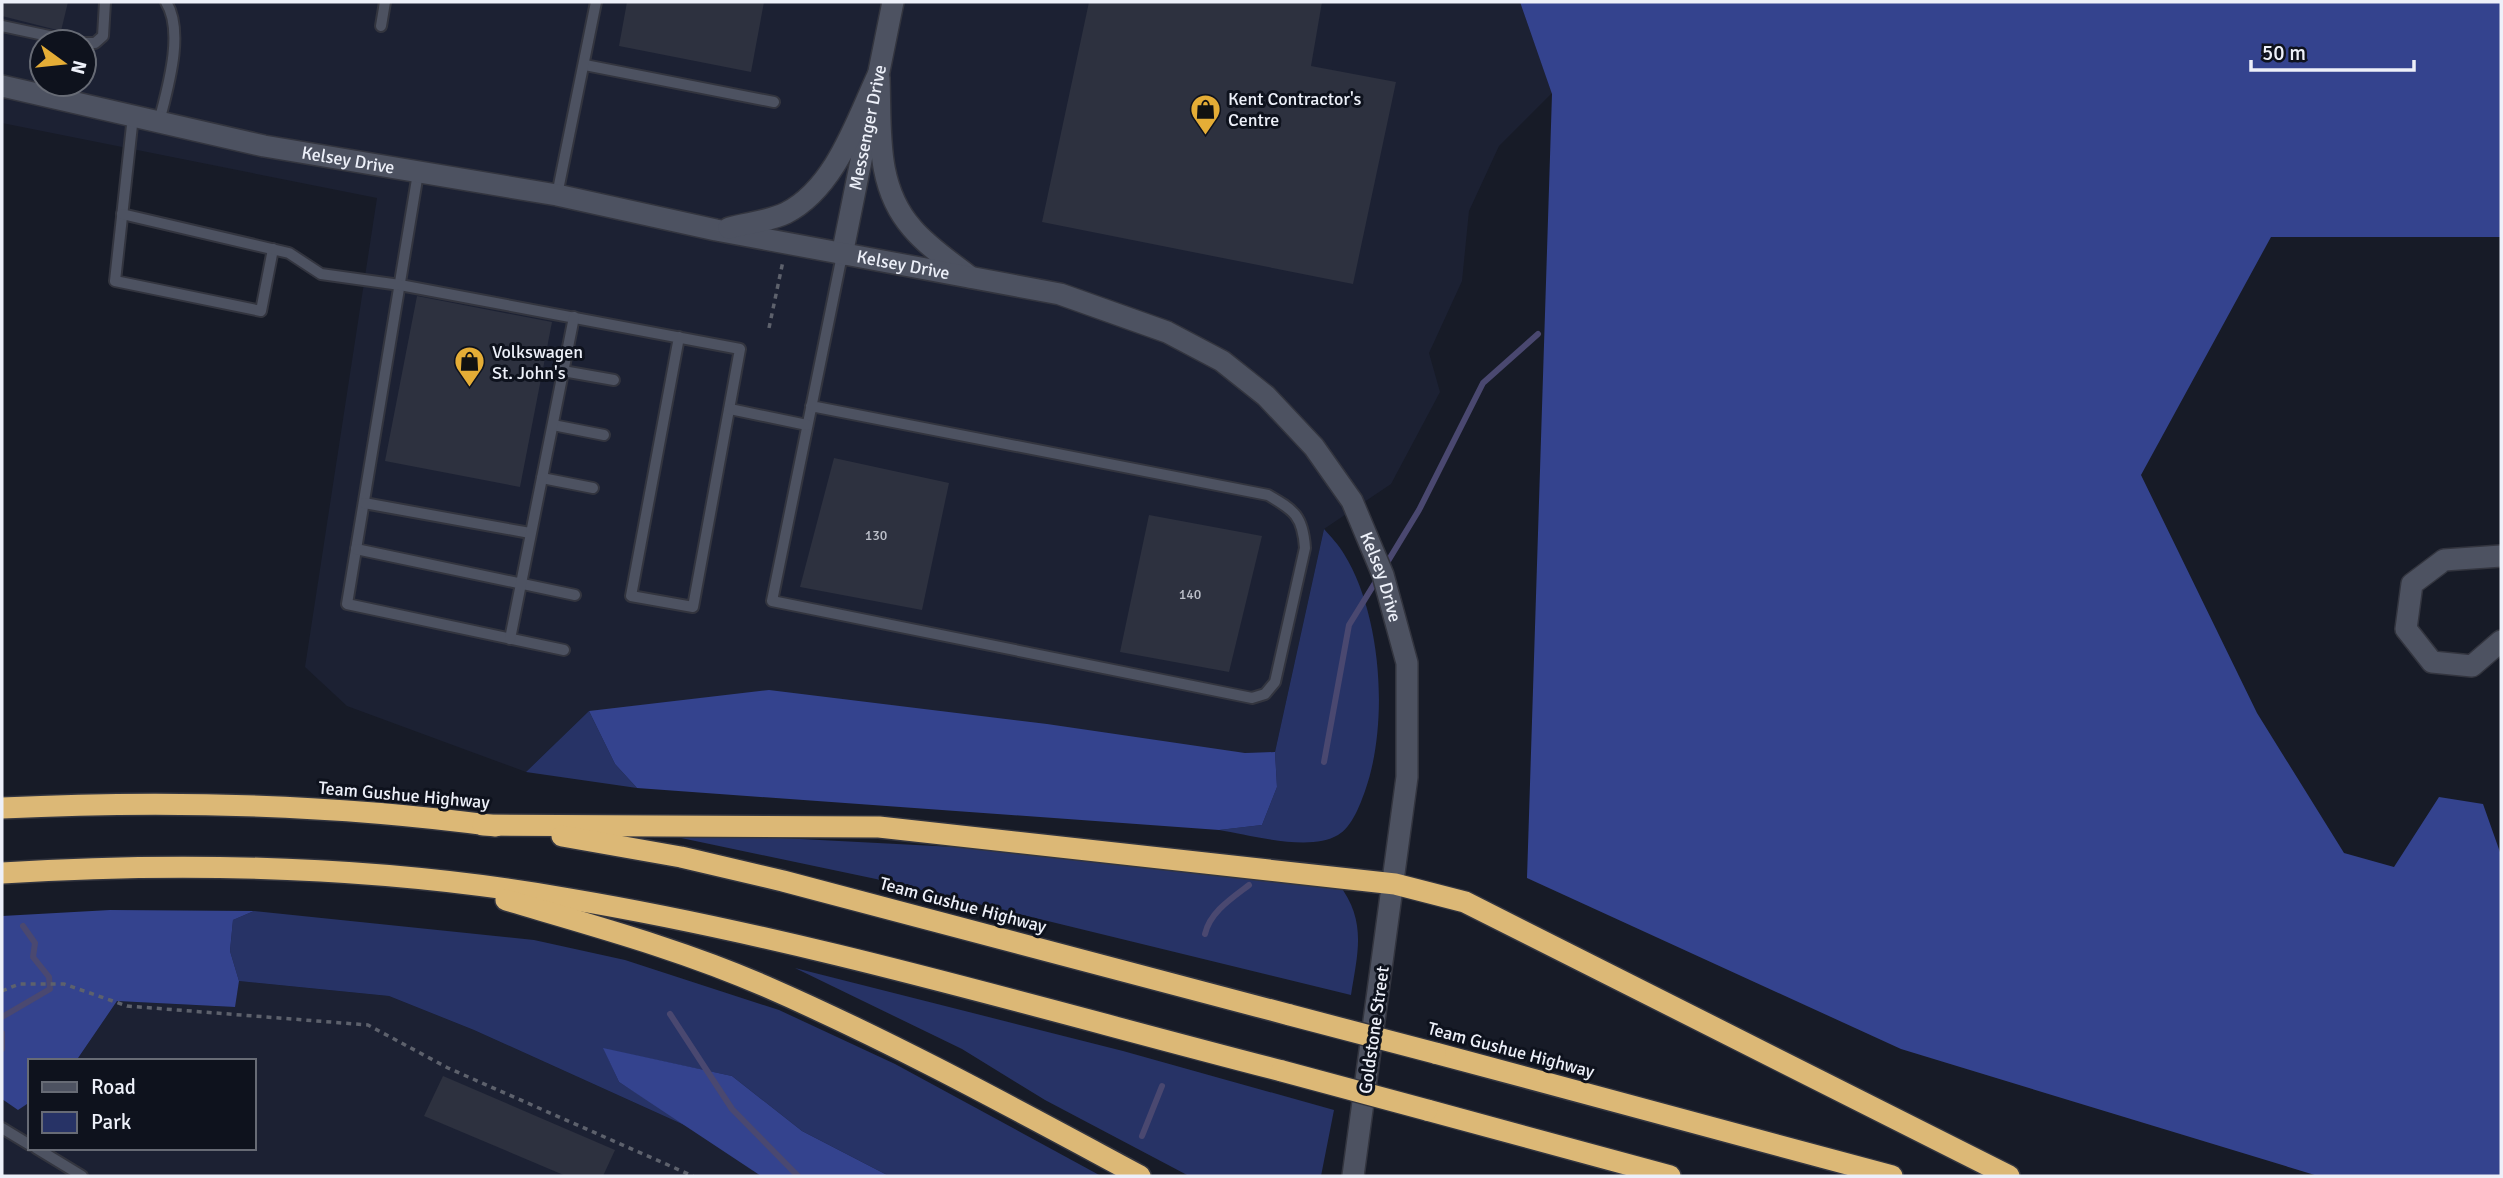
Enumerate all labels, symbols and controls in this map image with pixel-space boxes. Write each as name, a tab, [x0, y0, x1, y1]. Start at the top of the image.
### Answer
north arrow	[28, 28, 98, 98]
scale bar	[2251, 28, 2414, 72]
text: 50 m	[2262, 40, 2306, 66]
text: N	[65, 58, 92, 77]
street label: Messenger Drive	[844, 63, 891, 192]
place label: Kent Contractor's Centre	[1228, 88, 1362, 131]
shop icon: Kent Contractor's Centre	[1188, 92, 1222, 136]
street label: Kelsey Drive	[300, 141, 396, 179]
street label: Kelsey Drive	[855, 245, 951, 284]
place label: Volkswagen St. John's	[492, 341, 583, 384]
shop icon: Volkswagen St. John's	[452, 345, 486, 389]
house number: 130	[865, 527, 887, 544]
street label: Kelsey Drive	[1355, 528, 1406, 624]
house number: 140	[1179, 586, 1201, 603]
street label: Team Gushue Highway	[317, 777, 491, 813]
street label: Team Gushue Highway	[877, 872, 1049, 938]
street label: Goldstone Street	[1354, 965, 1394, 1095]
street label: Team Gushue Highway	[1425, 1017, 1597, 1083]
legend	[28, 1059, 256, 1150]
text: Road	[91, 1074, 136, 1100]
text: Park	[91, 1109, 132, 1135]

